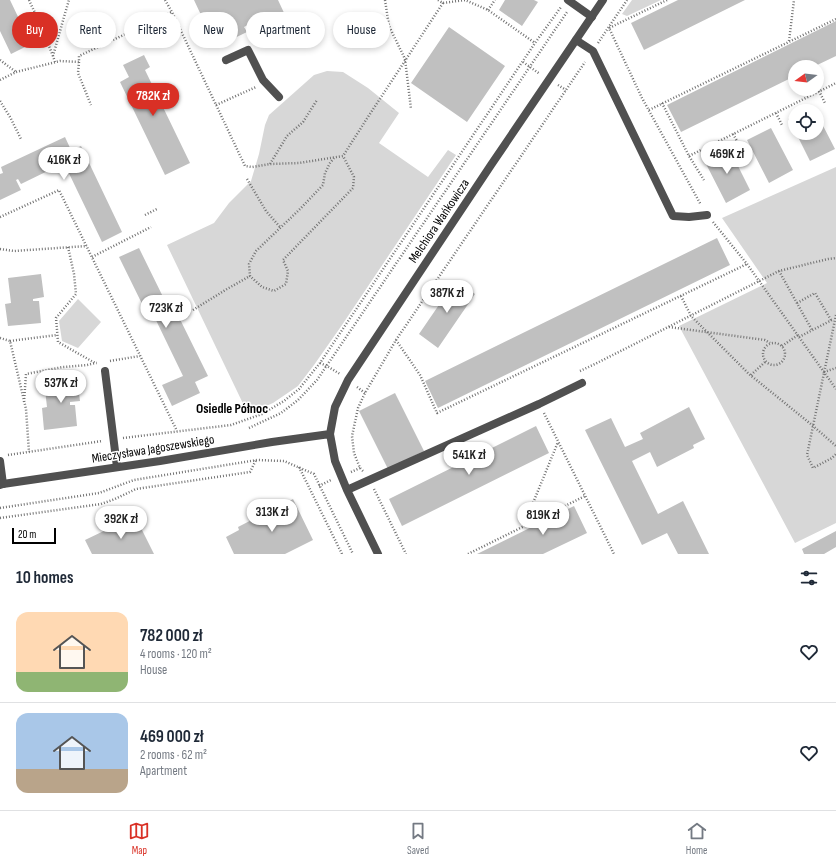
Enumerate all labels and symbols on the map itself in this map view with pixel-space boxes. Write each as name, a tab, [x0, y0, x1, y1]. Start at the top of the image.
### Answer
north arrow	[788, 60, 824, 96]
pin: 782K zł	[116, 83, 190, 117]
pin: 469K zł	[690, 141, 764, 175]
pin: 416K zł	[27, 147, 101, 181]
street label: Melchiora Wańkowicza	[405, 176, 473, 266]
pin: 387K zł	[410, 280, 484, 314]
pin: 723K zł	[129, 295, 203, 329]
pin: 537K zł	[24, 370, 98, 404]
district label: Osiedle Północ	[196, 400, 268, 417]
street label: Mieczysława Jagoszewskiego	[91, 431, 215, 467]
pin: 541K zł	[432, 442, 506, 476]
pin: 313K zł	[235, 499, 309, 533]
pin: 819K zł	[506, 502, 580, 536]
pin: 392K zł	[84, 506, 158, 540]
scale bar	[12, 526, 56, 545]

